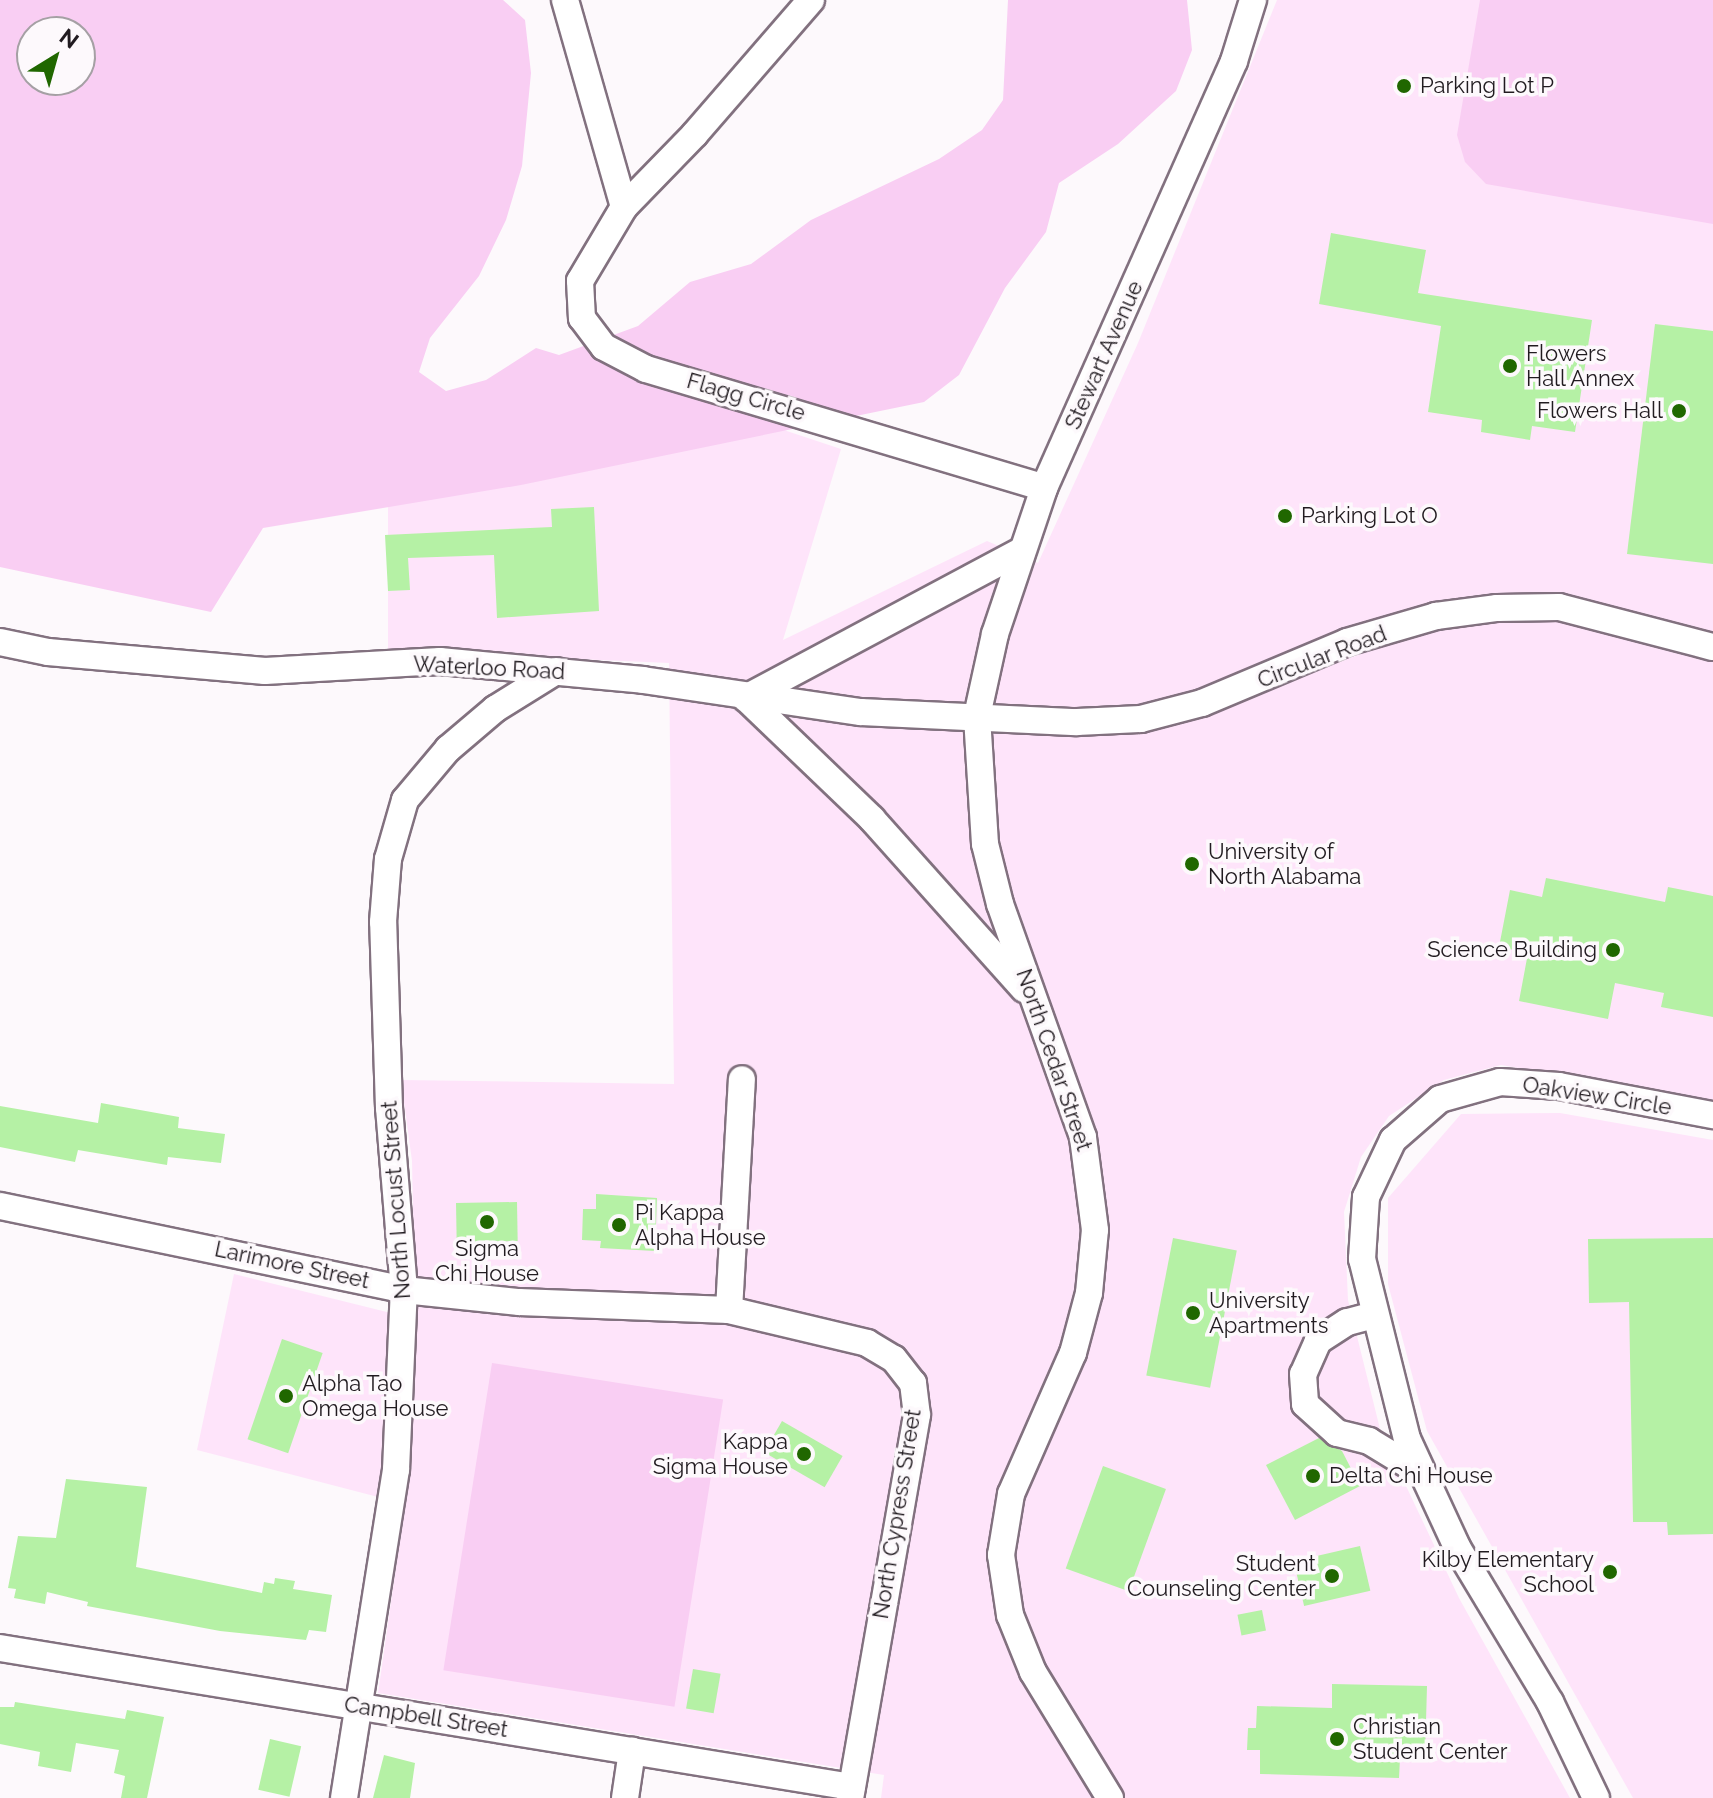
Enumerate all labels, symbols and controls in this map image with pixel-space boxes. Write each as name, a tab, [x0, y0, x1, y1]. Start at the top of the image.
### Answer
north arrow	[16, 16, 96, 96]
text: N	[55, 23, 84, 54]
place label: Parking Lot P	[1420, 73, 1554, 99]
marker: Parking Lot P	[1395, 77, 1413, 95]
street label: Stewart Avenue	[1059, 276, 1149, 434]
place label: Flowers Hall Annex	[1526, 340, 1636, 392]
marker: Flowers Hall Annex	[1501, 357, 1519, 375]
street label: Flagg Circle	[684, 368, 808, 426]
place label: Flowers Hall	[1537, 398, 1663, 424]
marker: Flowers Hall	[1670, 402, 1688, 420]
place label: Parking Lot O	[1301, 503, 1438, 529]
marker: Parking Lot O	[1276, 507, 1294, 525]
street label: Circular Road	[1254, 620, 1390, 694]
street label: Waterloo Road	[412, 651, 566, 685]
place label: University of North Alabama	[1208, 838, 1362, 890]
marker: University of North Alabama	[1183, 855, 1201, 873]
place label: Science Building	[1427, 937, 1597, 963]
marker: Science Building	[1604, 941, 1622, 959]
street label: North Cedar Street	[1010, 965, 1098, 1155]
street label: Oakview Circle	[1520, 1071, 1674, 1121]
street label: North Locust Street	[376, 1100, 416, 1300]
place label: Pi Kappa Alpha House	[635, 1199, 766, 1250]
marker: Sigma Chi House	[478, 1213, 496, 1231]
marker: Pi Kappa Alpha House	[610, 1216, 628, 1234]
place label: Sigma Chi House	[435, 1235, 539, 1286]
street label: Larimore Street	[212, 1236, 372, 1294]
place label: University Apartments	[1209, 1287, 1328, 1338]
marker: University Apartments	[1184, 1304, 1202, 1322]
place label: Alpha Tao Omega House	[302, 1370, 449, 1422]
marker: Alpha Tao Omega House	[277, 1387, 295, 1405]
street label: North Cypress Street	[867, 1407, 927, 1621]
place label: Kappa Sigma House	[653, 1428, 788, 1480]
marker: Kappa Sigma House	[795, 1445, 813, 1463]
place label: Delta Chi House	[1329, 1463, 1493, 1489]
marker: Delta Chi House	[1304, 1467, 1322, 1485]
place label: Kilby Elementary School	[1421, 1546, 1594, 1598]
place label: Student Counseling Center	[1127, 1550, 1316, 1602]
marker: Kilby Elementary School	[1601, 1563, 1619, 1581]
marker: Student Counseling Center	[1323, 1567, 1341, 1585]
street label: Campbell Street	[342, 1691, 510, 1743]
place label: Christian Student Center	[1353, 1713, 1507, 1764]
marker: Christian Student Center	[1328, 1730, 1346, 1748]

